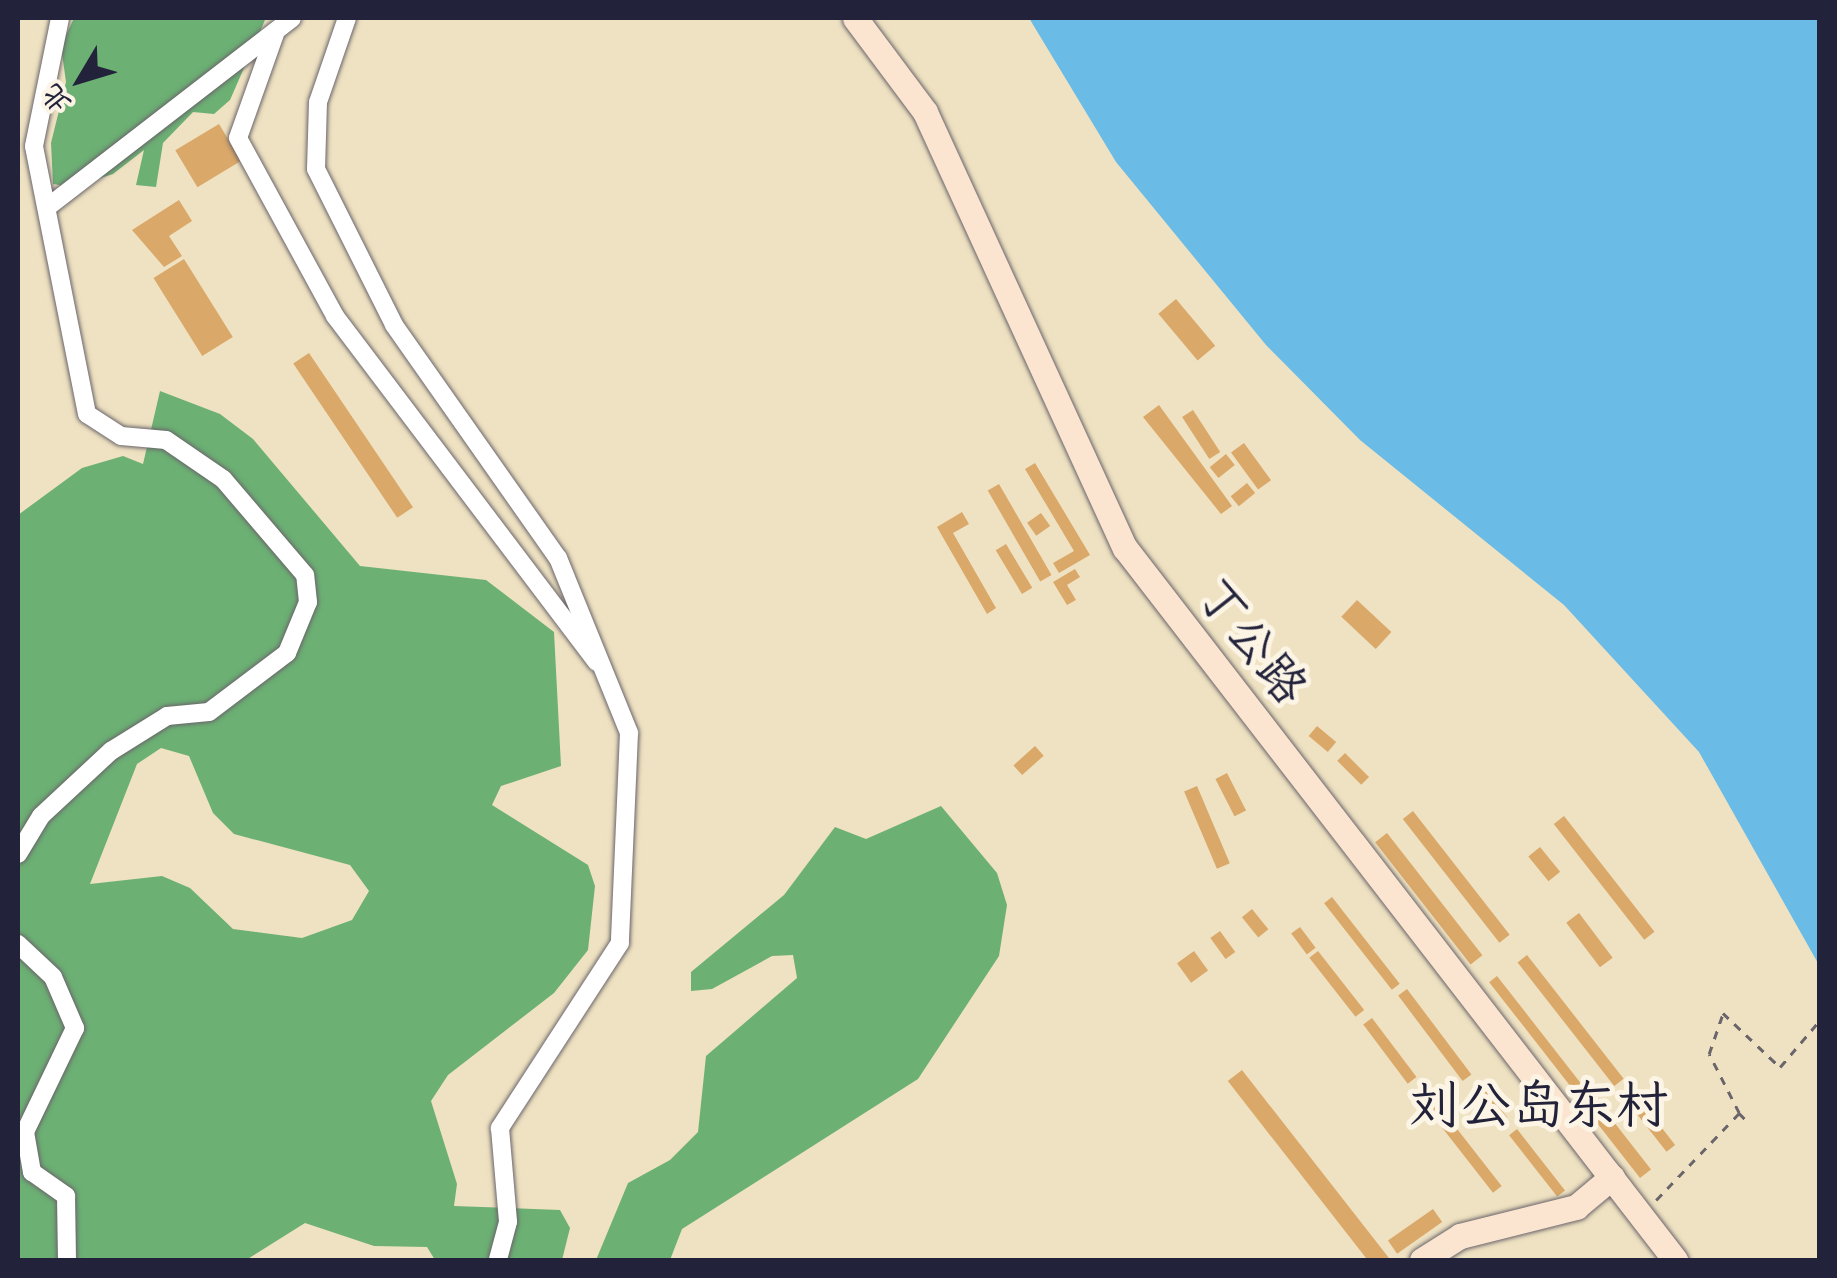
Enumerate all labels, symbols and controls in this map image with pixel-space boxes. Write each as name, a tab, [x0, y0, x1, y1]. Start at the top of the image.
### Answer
north arrow	[30, 30, 130, 130]
text: 北	[34, 77, 78, 121]
street label: 丁公路	[1185, 567, 1319, 715]
district label: 刘公岛东村	[1408, 1075, 1668, 1137]

